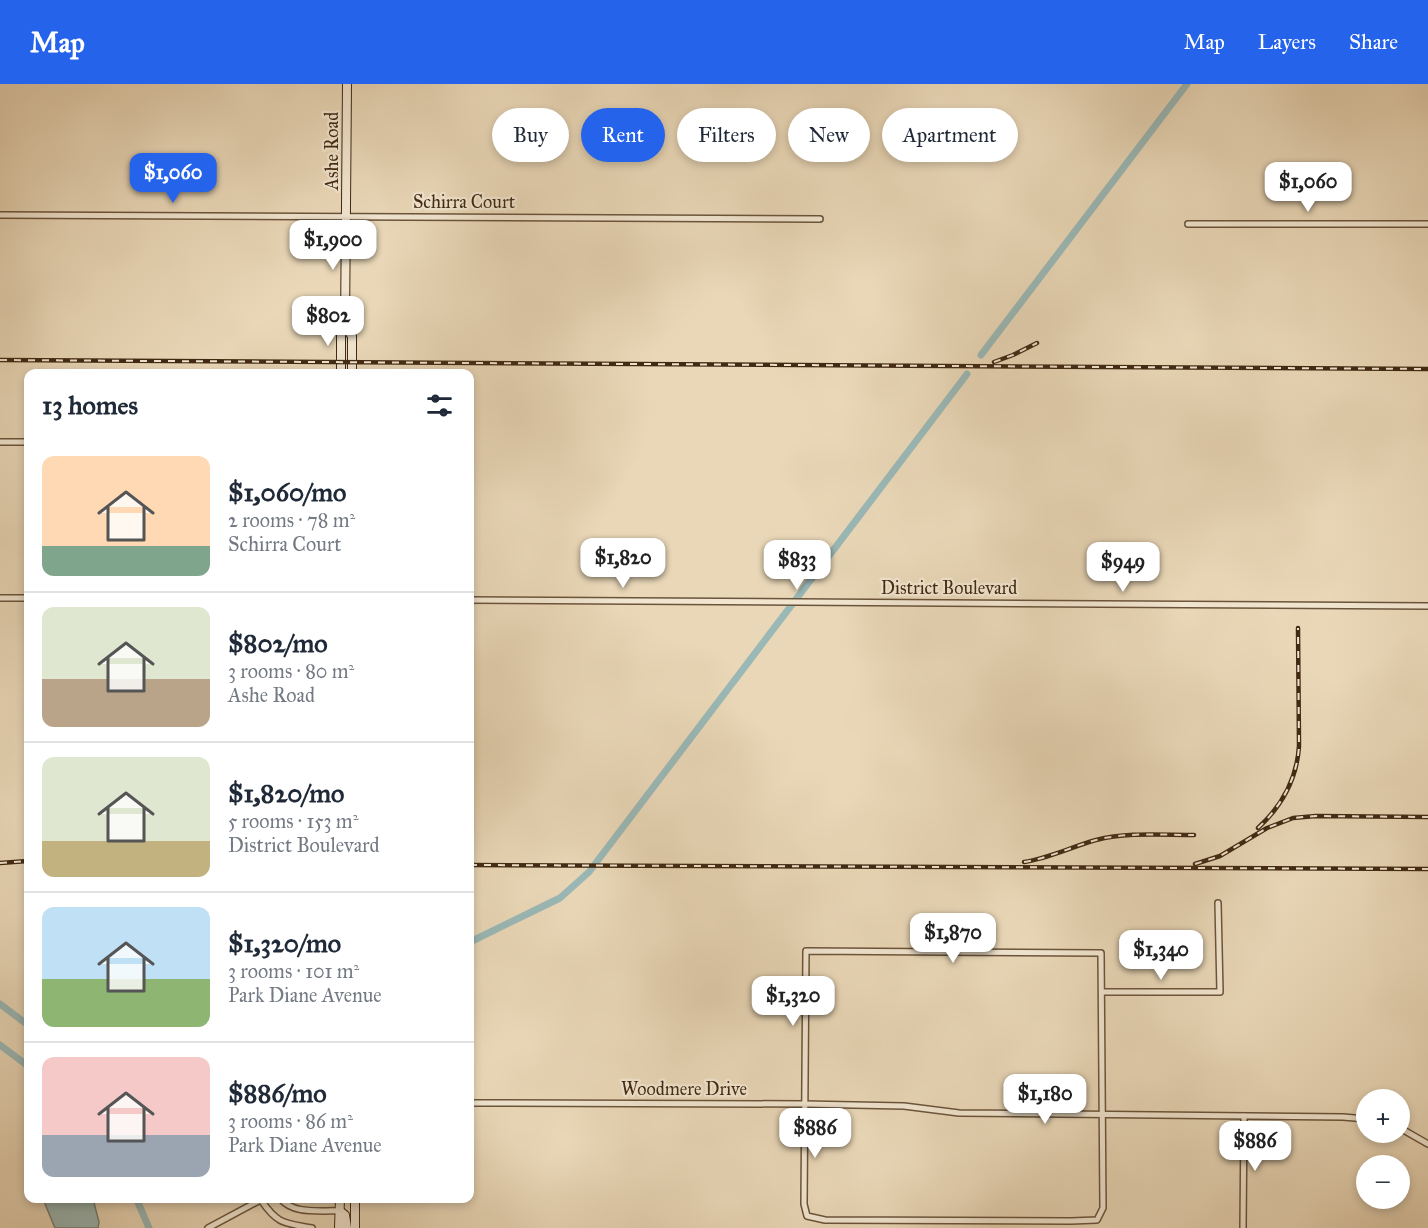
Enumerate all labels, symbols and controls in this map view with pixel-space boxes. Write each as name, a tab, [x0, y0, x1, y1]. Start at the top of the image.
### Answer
text: Map	[30, 25, 85, 60]
text: Map	[1184, 29, 1225, 55]
text: Layers	[1258, 29, 1316, 55]
text: Share	[1349, 29, 1398, 55]
chip: Buy	[492, 108, 569, 162]
chip: Rent	[581, 108, 665, 162]
chip: Filters	[677, 108, 776, 162]
chip: New	[788, 108, 870, 162]
chip: Apartment	[882, 108, 1018, 162]
street label: Ashe Road	[321, 112, 343, 191]
pin: $1,060	[124, 153, 222, 204]
text: $1,060	[144, 160, 202, 184]
pin: $1,060	[1259, 162, 1357, 213]
text: $1,060	[1279, 169, 1337, 193]
street label: Schirra Court	[413, 191, 516, 213]
pin: $1,900	[284, 220, 382, 271]
text: $1,900	[304, 227, 362, 251]
pin: $802	[292, 296, 364, 347]
text: $802	[306, 303, 350, 327]
text: 13 homes	[42, 389, 138, 421]
icon: filters	[423, 389, 456, 422]
text: $1,060/mo	[228, 476, 346, 508]
icon: home	[90, 480, 162, 552]
text: 2 rooms · 78 m²	[228, 508, 355, 532]
text: Schirra Court	[228, 532, 341, 556]
pin: $1,820	[574, 538, 672, 589]
pin: $833	[761, 540, 833, 591]
pin: $949	[1087, 542, 1159, 593]
text: $1,820	[594, 545, 652, 569]
text: $833	[778, 547, 816, 571]
text: $949	[1101, 549, 1145, 573]
street label: District Boulevard	[881, 577, 1017, 599]
text: $802/mo	[228, 627, 327, 659]
icon: home	[90, 631, 162, 703]
text: 3 rooms · 80 m²	[228, 659, 354, 683]
text: Ashe Road	[228, 683, 315, 707]
text: $1,820/mo	[228, 777, 344, 809]
icon: home	[90, 781, 162, 853]
text: 5 rooms · 153 m²	[228, 809, 358, 833]
text: District Boulevard	[228, 833, 380, 857]
pin: $1,870	[904, 913, 1002, 964]
text: $1,870	[924, 920, 982, 944]
text: $1,320/mo	[228, 927, 341, 959]
pin: $1,340	[1112, 930, 1210, 981]
icon: home	[90, 931, 162, 1003]
text: $1,340	[1133, 937, 1189, 961]
text: 3 rooms · 101 m²	[228, 959, 359, 983]
pin: $1,320	[744, 976, 842, 1027]
text: Park Diane Avenue	[228, 983, 382, 1007]
text: $1,320	[766, 983, 820, 1007]
pin: $1,180	[996, 1074, 1094, 1125]
text: $886/mo	[228, 1077, 327, 1109]
street label: Woodmere Drive	[621, 1078, 747, 1100]
icon: home	[90, 1081, 162, 1153]
text: $1,180	[1017, 1081, 1073, 1105]
map controls	[1356, 1089, 1410, 1209]
button: +	[1356, 1089, 1410, 1143]
pin: $886	[779, 1108, 851, 1159]
text: 3 rooms · 86 m²	[228, 1109, 353, 1133]
text: $886	[793, 1115, 837, 1139]
pin: $886	[1219, 1121, 1291, 1172]
text: $886	[1233, 1128, 1277, 1152]
text: Park Diane Avenue	[228, 1133, 382, 1157]
button: −	[1356, 1155, 1410, 1209]

